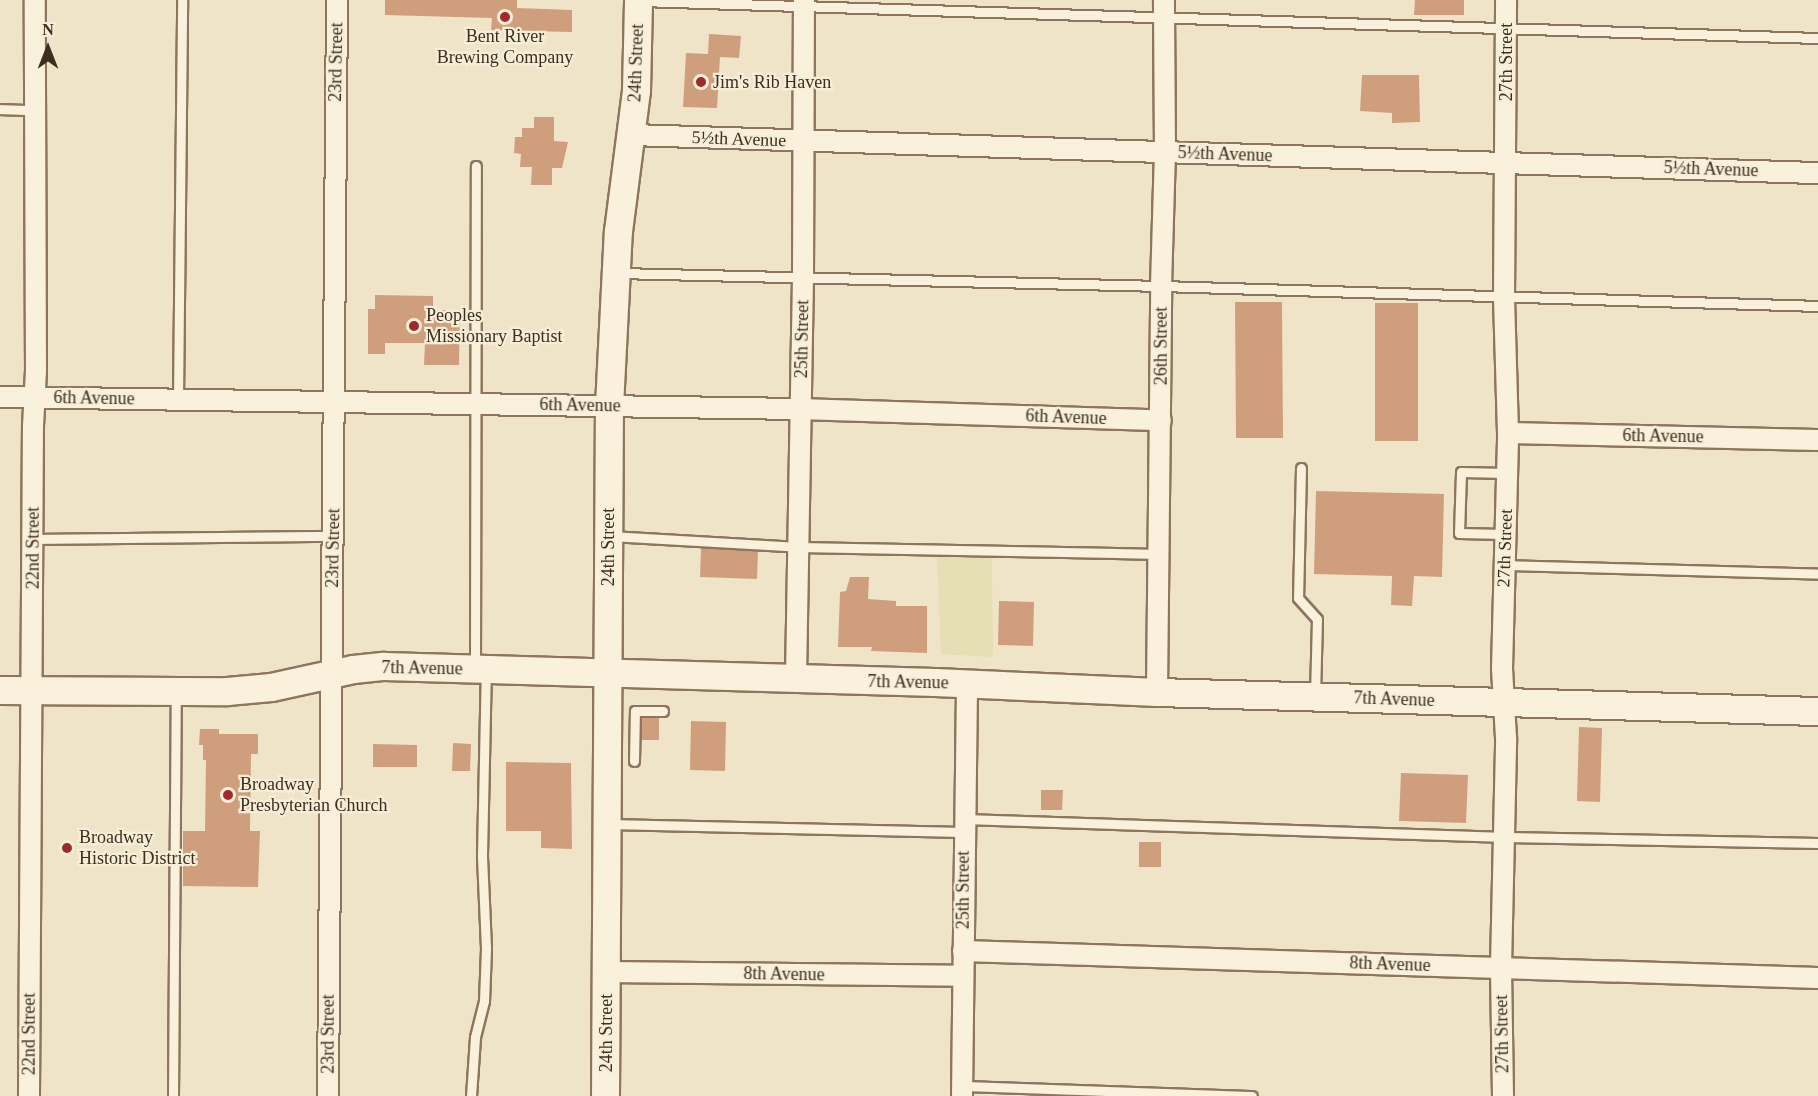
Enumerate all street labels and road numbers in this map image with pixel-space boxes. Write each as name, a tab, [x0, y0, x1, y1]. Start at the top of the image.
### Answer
street label: 23rd Street	[325, 22, 347, 102]
street label: 24th Street	[624, 23, 648, 103]
street label: 27th Street	[1495, 23, 1517, 101]
street label: 5½th Avenue	[691, 127, 787, 151]
street label: 5½th Avenue	[1177, 142, 1273, 166]
street label: 5½th Avenue	[1663, 157, 1759, 181]
street label: 25th Street	[791, 300, 813, 378]
street label: 26th Street	[1150, 307, 1172, 385]
street label: 6th Avenue	[53, 386, 135, 410]
street label: 6th Avenue	[539, 393, 621, 417]
street label: 6th Avenue	[1025, 405, 1107, 429]
street label: 6th Avenue	[1622, 424, 1704, 448]
street label: 22nd Street	[22, 507, 44, 589]
street label: 23rd Street	[322, 508, 344, 588]
street label: 24th Street	[597, 508, 619, 586]
street label: 27th Street	[1493, 508, 1517, 588]
street label: 7th Avenue	[381, 656, 463, 680]
street label: 7th Avenue	[867, 670, 949, 694]
street label: 7th Avenue	[1353, 687, 1435, 711]
street label: 25th Street	[952, 851, 974, 929]
street label: 8th Avenue	[1349, 952, 1431, 976]
street label: 8th Avenue	[743, 962, 825, 986]
street label: 22nd Street	[18, 993, 40, 1075]
street label: 23rd Street	[317, 994, 339, 1074]
street label: 24th Street	[595, 994, 617, 1072]
street label: 27th Street	[1491, 995, 1513, 1073]

